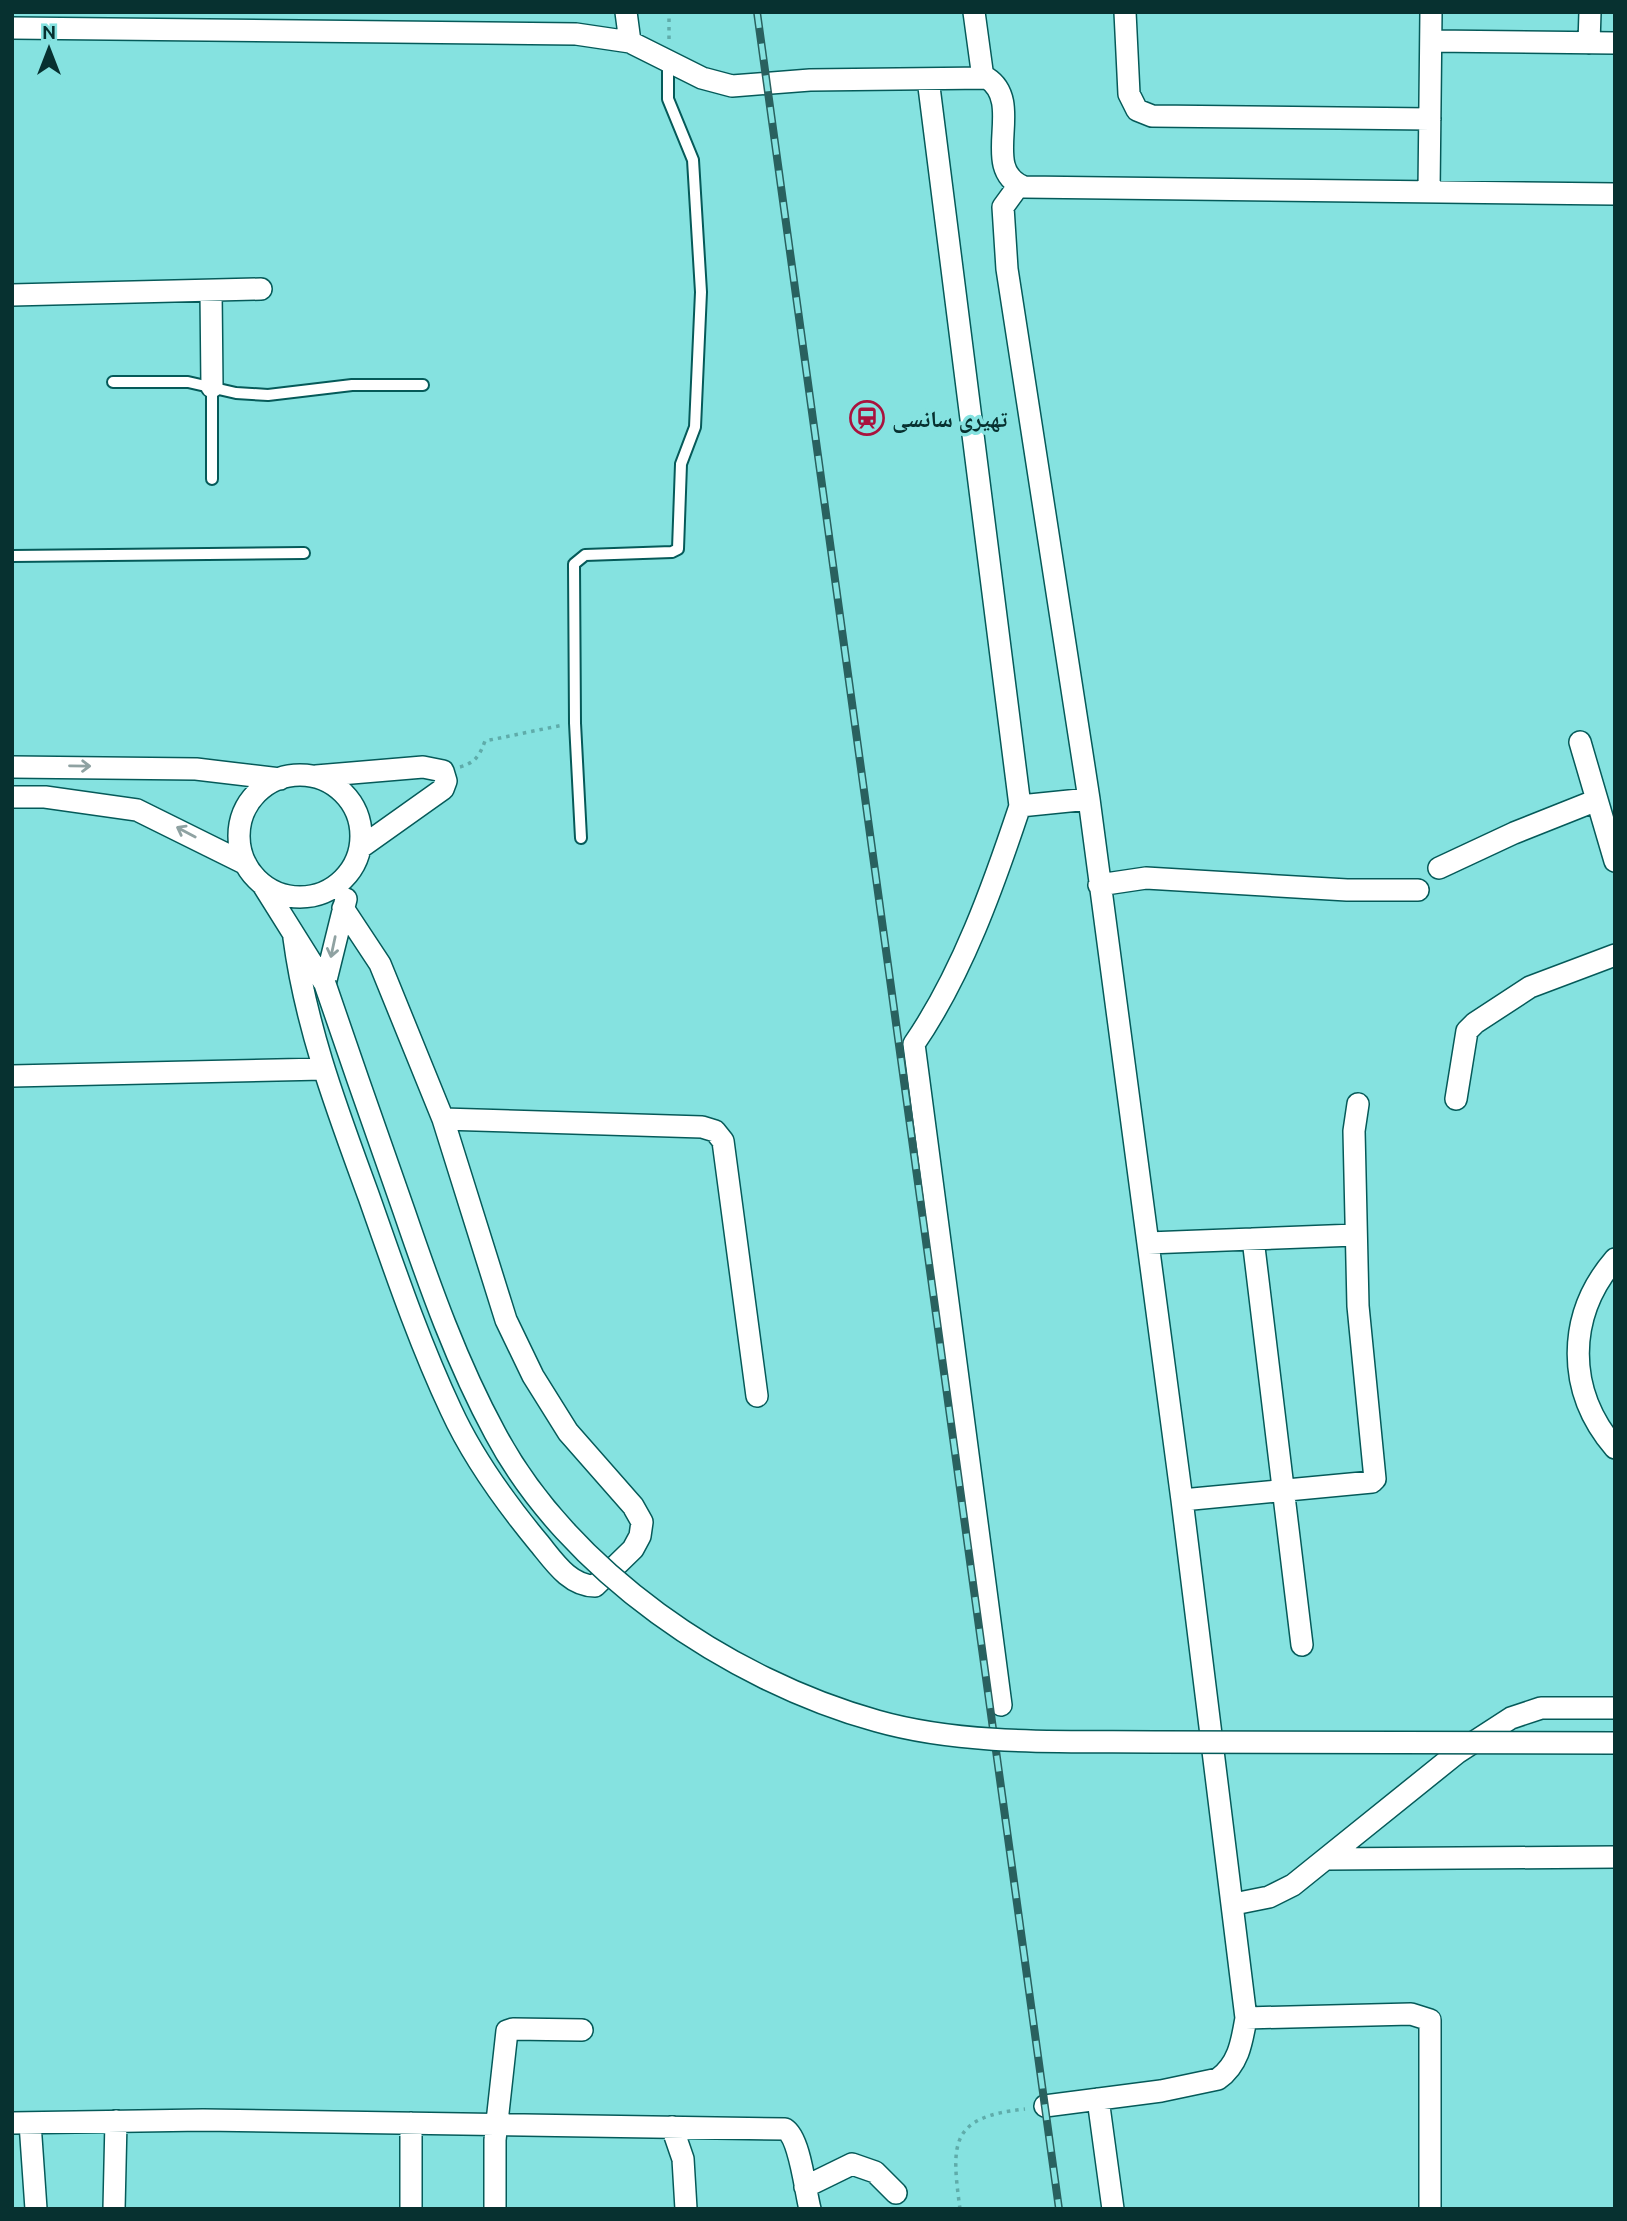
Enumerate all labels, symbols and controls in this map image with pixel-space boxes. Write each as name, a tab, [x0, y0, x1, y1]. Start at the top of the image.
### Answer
north arrow	[14, 14, 84, 84]
text: N	[42, 21, 56, 43]
station icon: تھیری سانسی	[848, 399, 886, 437]
place label: تھیری سانسی	[892, 406, 1008, 433]
one-way arrow	[69, 759, 92, 773]
one-way arrow	[176, 825, 197, 838]
one-way arrow	[326, 935, 340, 958]

